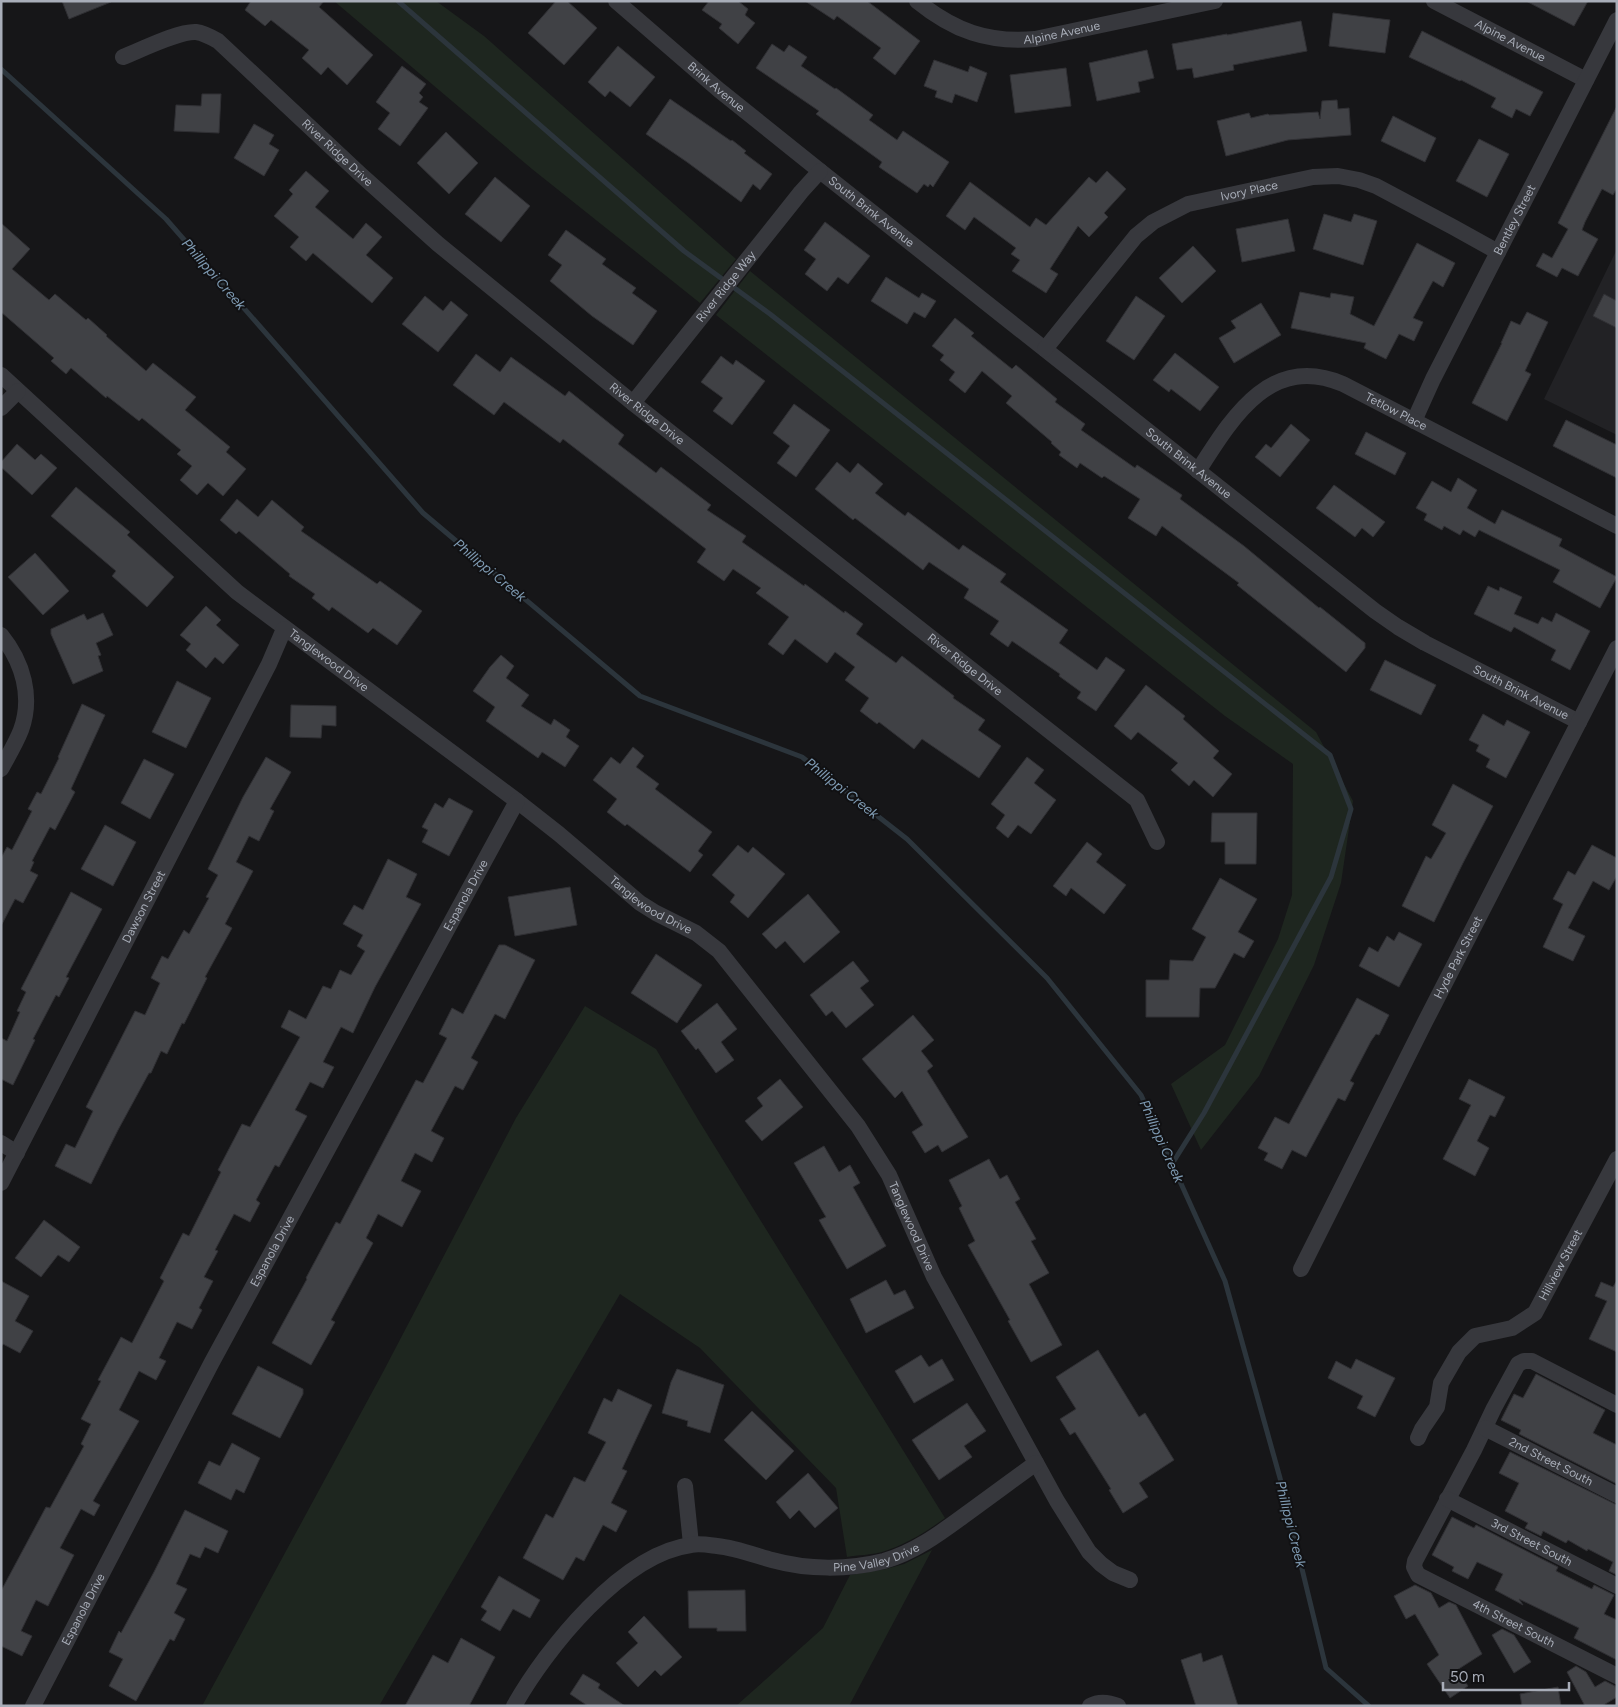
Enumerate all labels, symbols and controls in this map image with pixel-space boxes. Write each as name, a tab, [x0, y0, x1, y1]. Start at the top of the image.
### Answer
street label: Alpine Avenue	[1473, 17, 1548, 65]
street label: Alpine Avenue	[1023, 18, 1102, 47]
street label: Brink Avenue	[685, 59, 748, 115]
street label: River Ridge Drive	[299, 116, 376, 189]
street label: South Brink Avenue	[826, 173, 917, 250]
street label: Ivory Place	[1219, 178, 1280, 204]
street label: Bentley Street	[1491, 182, 1539, 257]
water label: Phillippi Creek	[178, 235, 250, 314]
street label: River Ridge Way	[693, 247, 759, 325]
street label: River Ridge Drive	[607, 380, 687, 448]
street label: Tetlow Place	[1363, 390, 1430, 433]
street label: South Brink Avenue	[1143, 425, 1235, 502]
water label: Phillippi Creek	[450, 535, 530, 606]
street label: Tanglewood Drive	[286, 626, 372, 695]
street label: River Ridge Drive	[925, 631, 1006, 699]
street label: South Brink Avenue	[1471, 662, 1571, 723]
water label: Phillippi Creek	[801, 754, 883, 823]
street label: Espanola Drive	[441, 857, 491, 933]
street label: Dawson Street	[119, 868, 168, 945]
street label: Tanglewood Drive	[607, 873, 695, 937]
street label: Hyde Park Street	[1431, 913, 1485, 1001]
water label: Phillippi Creek	[1136, 1097, 1188, 1186]
street label: Tanglewood Drive	[886, 1179, 937, 1273]
street label: Espanola Drive	[247, 1213, 298, 1289]
street label: Hillview Street	[1536, 1227, 1585, 1303]
street label: 2nd Street South	[1507, 1434, 1596, 1489]
water label: Phillippi Creek	[1272, 1479, 1310, 1570]
street label: 3rd Street South	[1489, 1516, 1575, 1569]
street label: Pine Valley Drive	[833, 1540, 922, 1575]
street label: Espanola Drive	[59, 1571, 108, 1648]
street label: 4th Street South	[1470, 1597, 1557, 1650]
scale bar	[1443, 1660, 1569, 1692]
text: 50 m	[1450, 1668, 1485, 1686]

